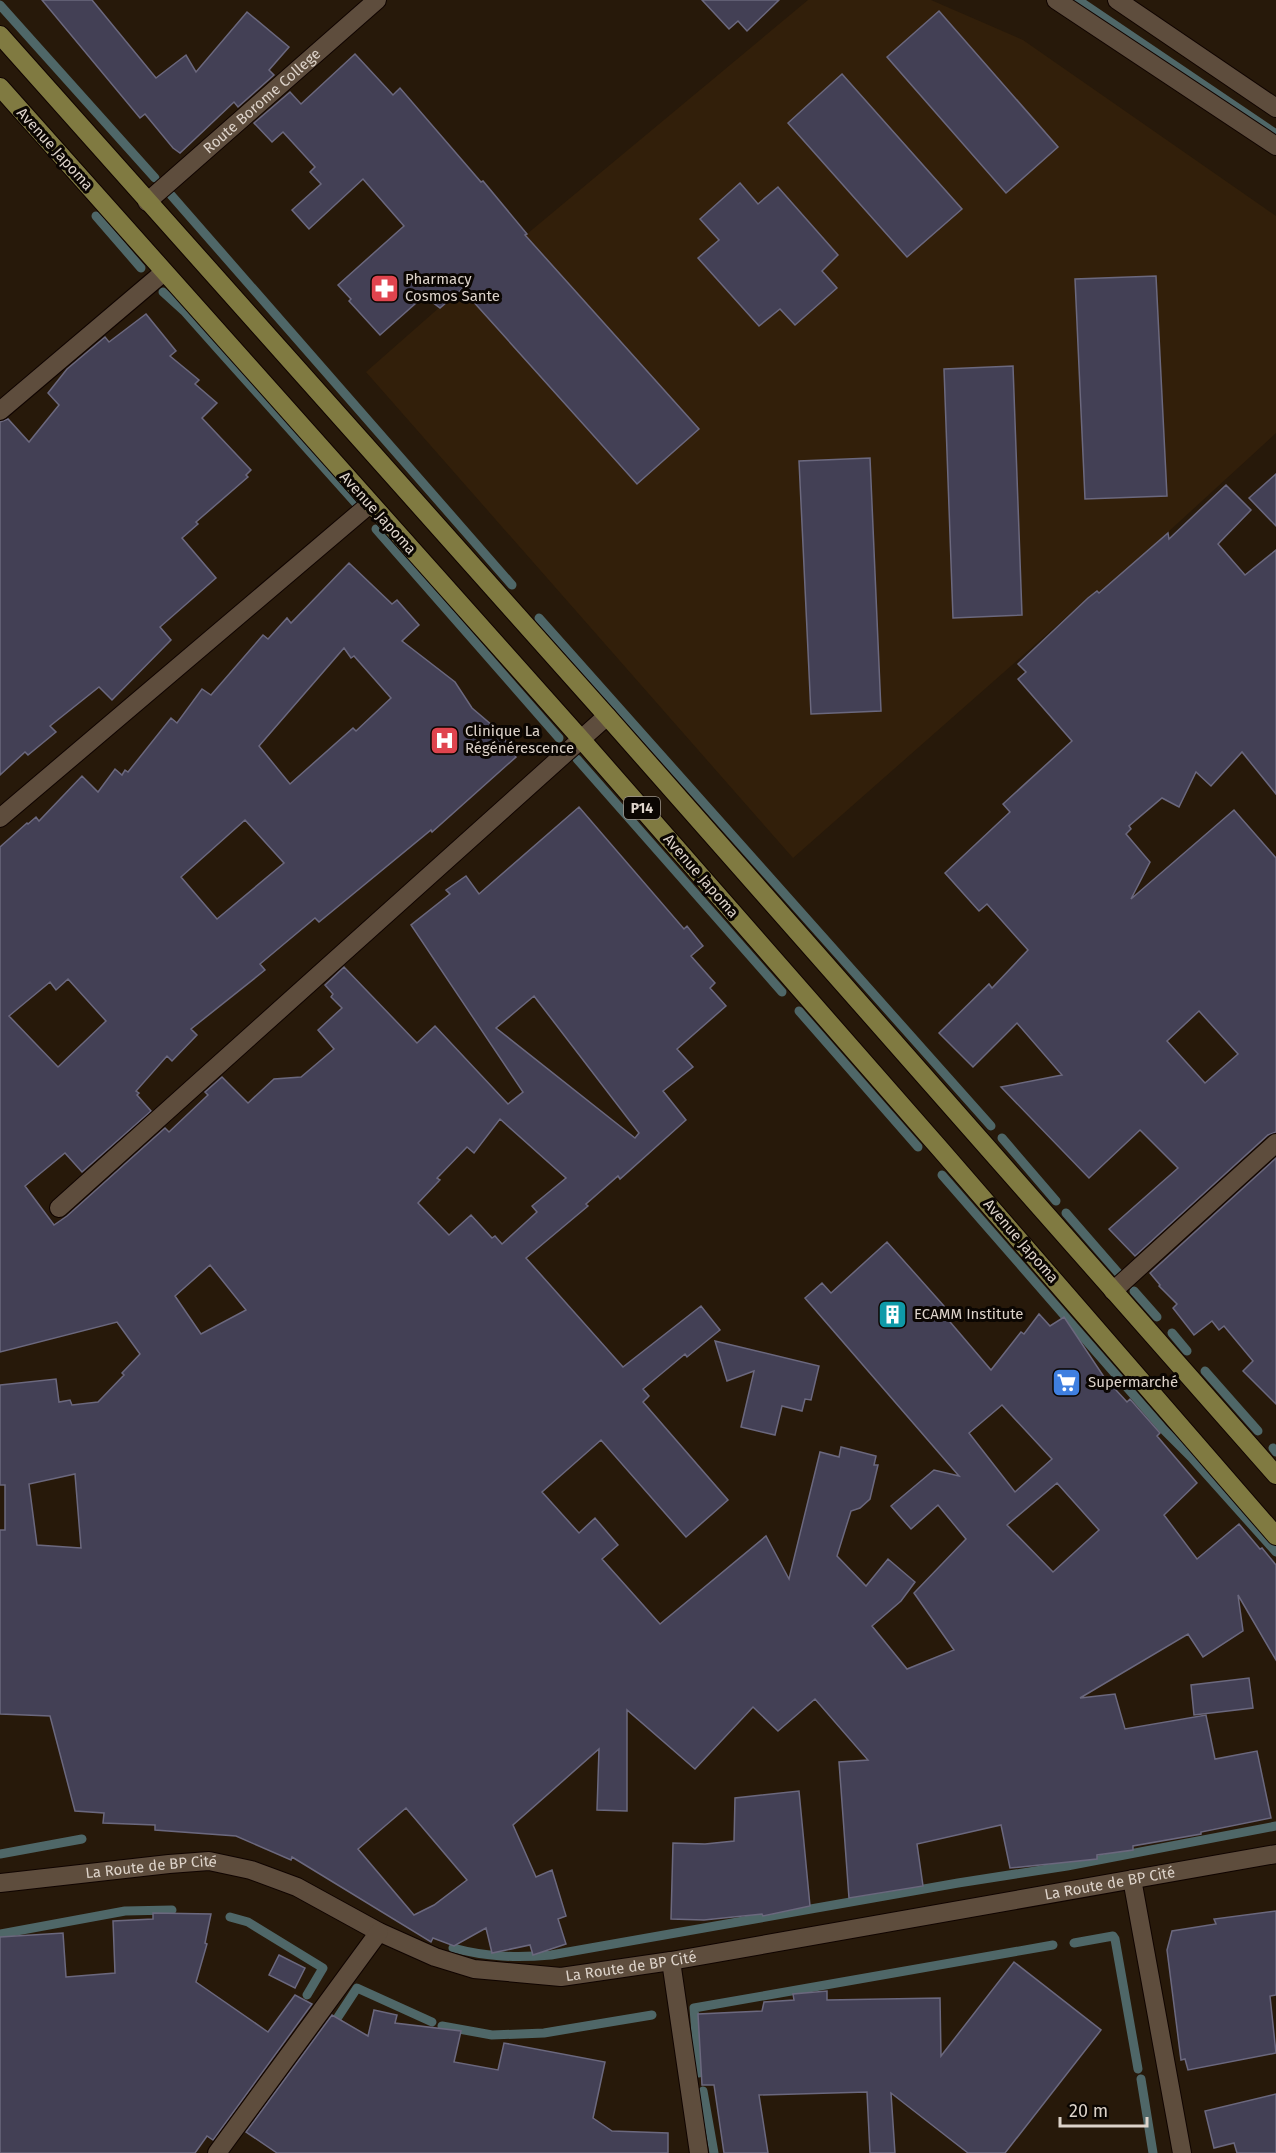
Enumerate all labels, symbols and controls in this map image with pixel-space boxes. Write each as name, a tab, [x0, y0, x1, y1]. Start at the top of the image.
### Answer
street label: Route Borome College	[200, 45, 324, 157]
street label: Avenue Japoma	[13, 104, 97, 194]
place label: Pharmacy Cosmos Sante	[405, 270, 500, 305]
pharmacy icon: Pharmacy Cosmos Sante	[368, 272, 400, 304]
street label: Avenue Japoma	[336, 468, 420, 558]
place label: Clinique La Régénérescence	[465, 722, 574, 757]
hospital icon: Clinique La Régénérescence	[428, 724, 460, 756]
road number: P14	[624, 797, 660, 819]
street label: Avenue Japoma	[660, 830, 742, 922]
street label: Avenue Japoma	[980, 1195, 1062, 1287]
building icon: ECAMM Institute	[877, 1298, 909, 1330]
place label: ECAMM Institute	[914, 1305, 1024, 1323]
supermarket icon: Supermarché	[1051, 1366, 1083, 1398]
place label: Supermarché	[1088, 1373, 1178, 1391]
street label: La Route de BP Cité	[84, 1852, 219, 1882]
street label: La Route de BP Cité	[1043, 1863, 1177, 1904]
street label: La Route de BP Cité	[564, 1948, 698, 1985]
scale bar	[1060, 2090, 1147, 2128]
text: 20 m	[1069, 2100, 1108, 2122]

